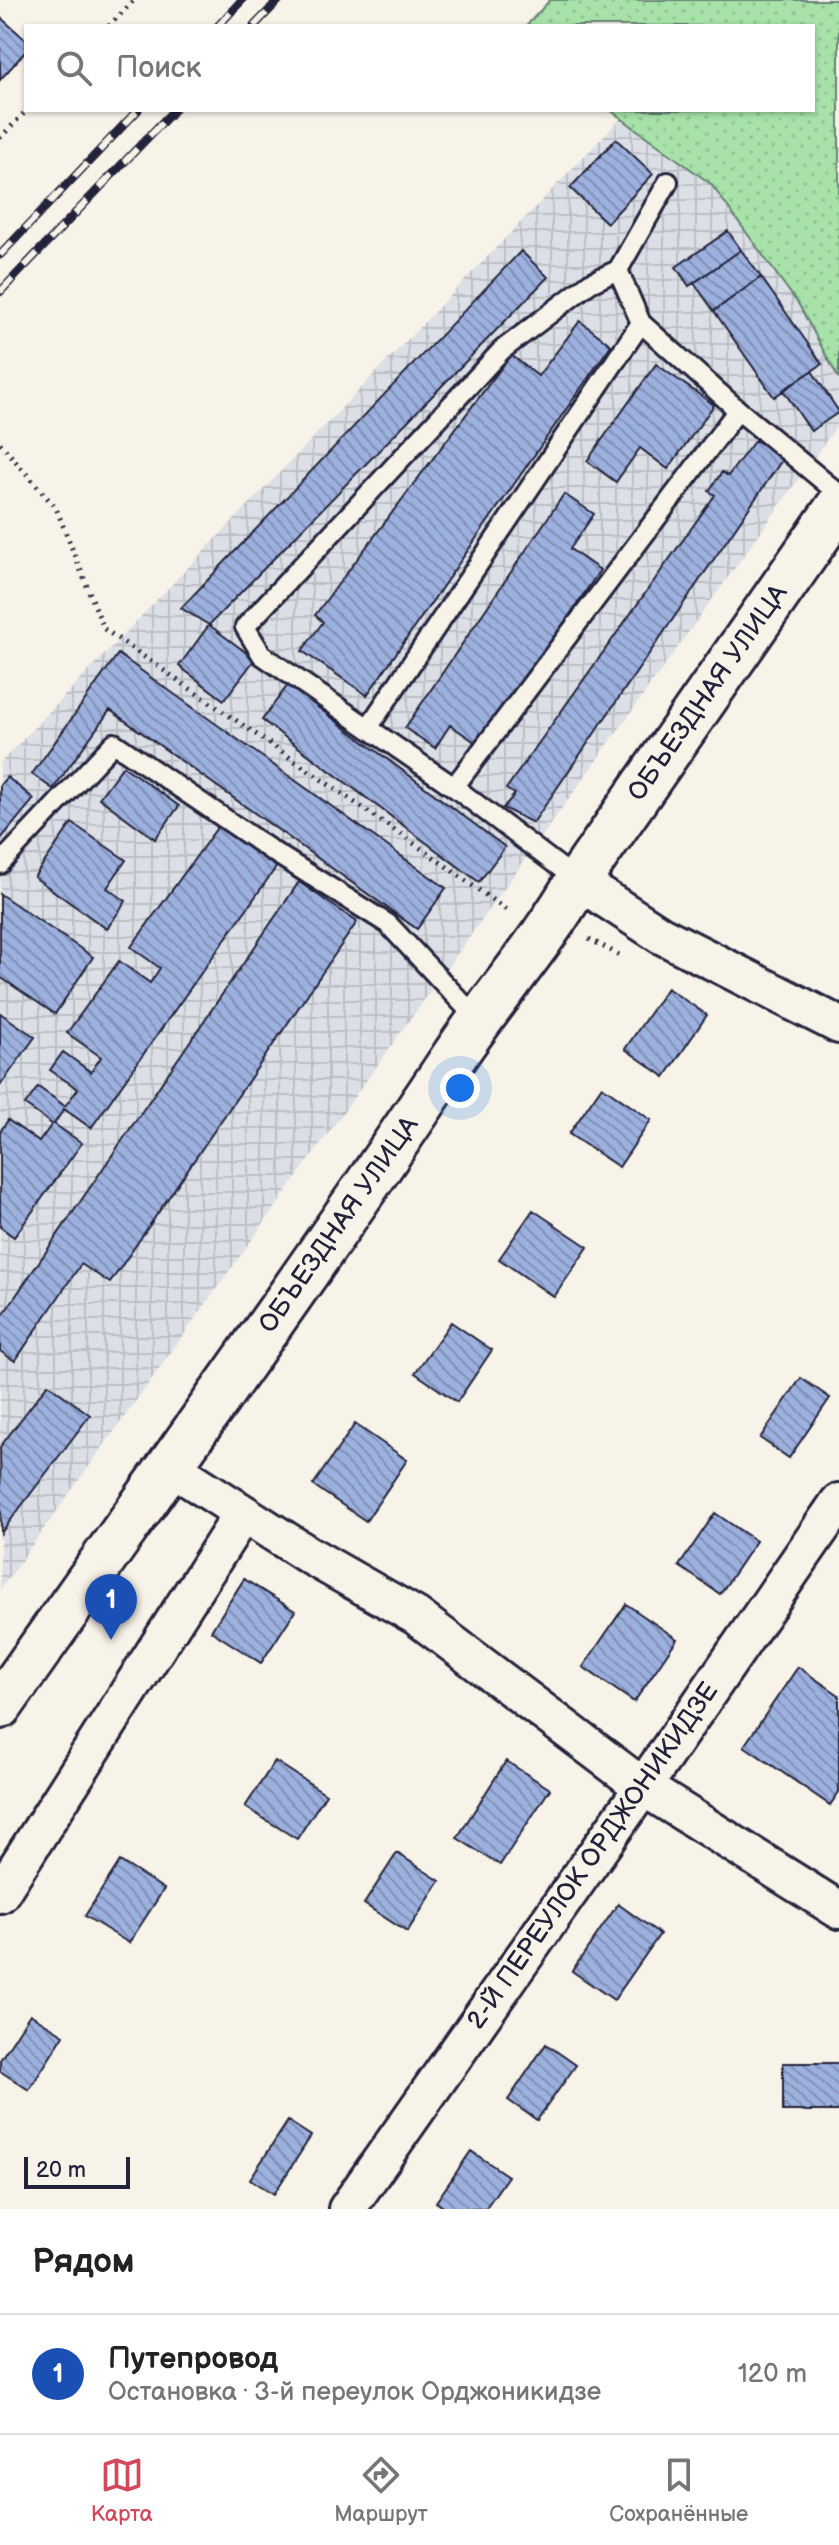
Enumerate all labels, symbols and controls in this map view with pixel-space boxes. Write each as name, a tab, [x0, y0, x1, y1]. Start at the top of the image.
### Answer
search box	[24, 24, 815, 112]
icon: search	[52, 46, 96, 90]
text: Поиск	[116, 50, 202, 86]
street label: ОБЪЕЗДНАЯ УЛИЦА	[622, 579, 794, 807]
your location	[440, 1068, 480, 1108]
street label: ОБЪЕЗДНАЯ УЛИЦА	[253, 1111, 425, 1339]
pin: 1	[85, 1574, 137, 1640]
street label: 2-Й ПЕРЕУЛОК ОРДЖОНИКИДЗЕ	[461, 1677, 725, 2035]
scale bar	[24, 2153, 130, 2189]
text: 20 m	[36, 2157, 86, 2184]
text: Рядом	[32, 2241, 134, 2282]
text: Путепровод	[108, 2341, 278, 2377]
text: 1	[53, 2359, 63, 2390]
text: 120 m	[738, 2359, 807, 2390]
text: Остановка · 3-й переулок Орджоникидзе	[108, 2377, 601, 2408]
tab: Карта	[91, 2453, 153, 2528]
tab: Маршрут	[334, 2453, 428, 2528]
tab: Сохранённые	[609, 2453, 748, 2528]

